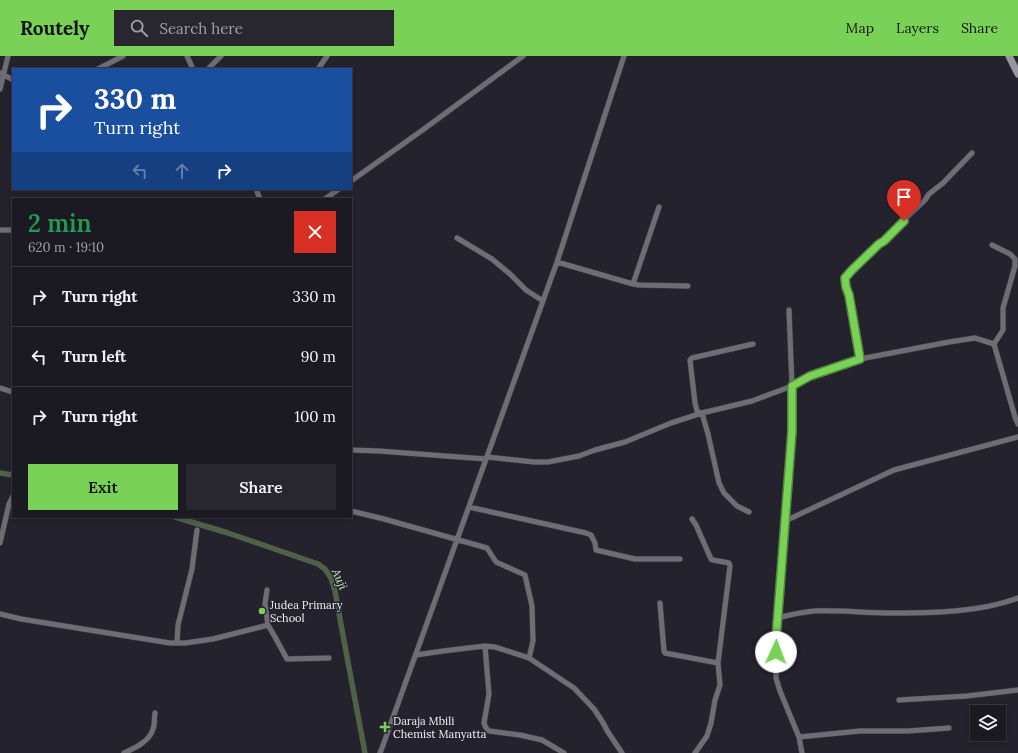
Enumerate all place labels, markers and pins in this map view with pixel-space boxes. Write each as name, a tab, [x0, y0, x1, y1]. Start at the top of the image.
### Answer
pin	[887, 180, 921, 221]
place label: Judea Primary School	[269, 598, 343, 625]
marker: Judea Primary School	[257, 606, 267, 616]
place label: Daraja Mbili Chemist Manyatta	[393, 714, 487, 741]
marker: Daraja Mbili Chemist Manyatta	[380, 722, 390, 732]

